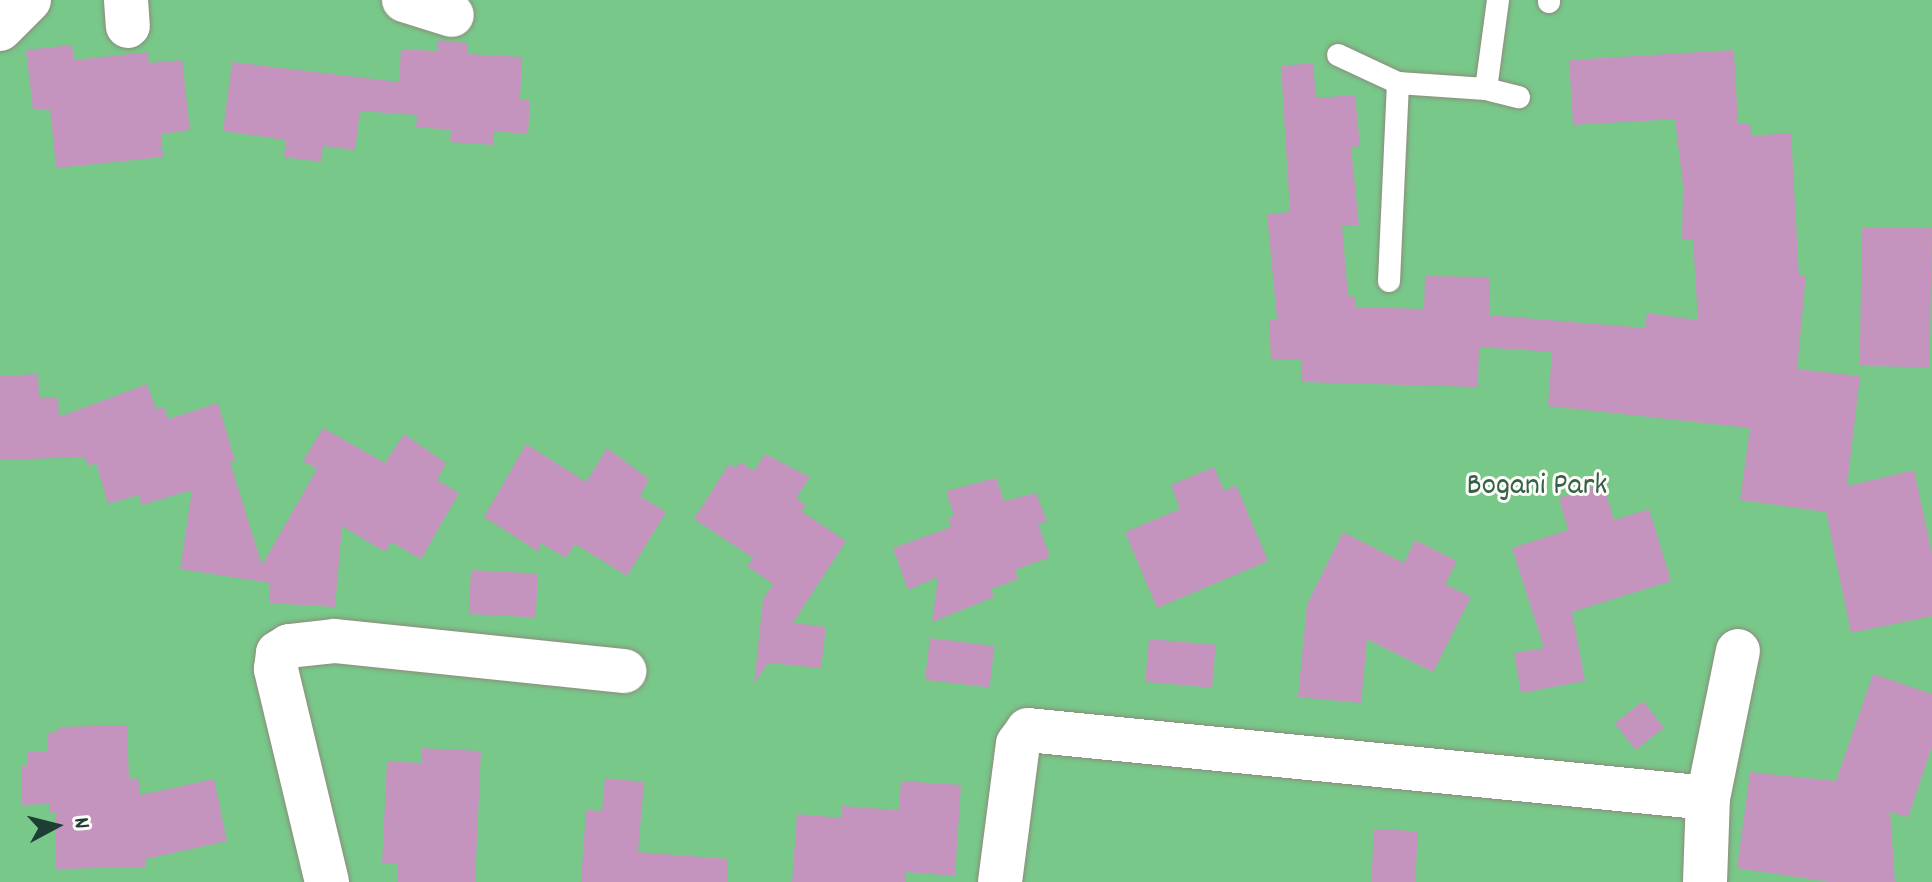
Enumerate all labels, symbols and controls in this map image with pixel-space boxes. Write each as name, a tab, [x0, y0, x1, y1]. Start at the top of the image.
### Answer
park label: Bogani Park	[1467, 468, 1607, 506]
north arrow	[16, 786, 96, 866]
text: N	[64, 816, 96, 830]

